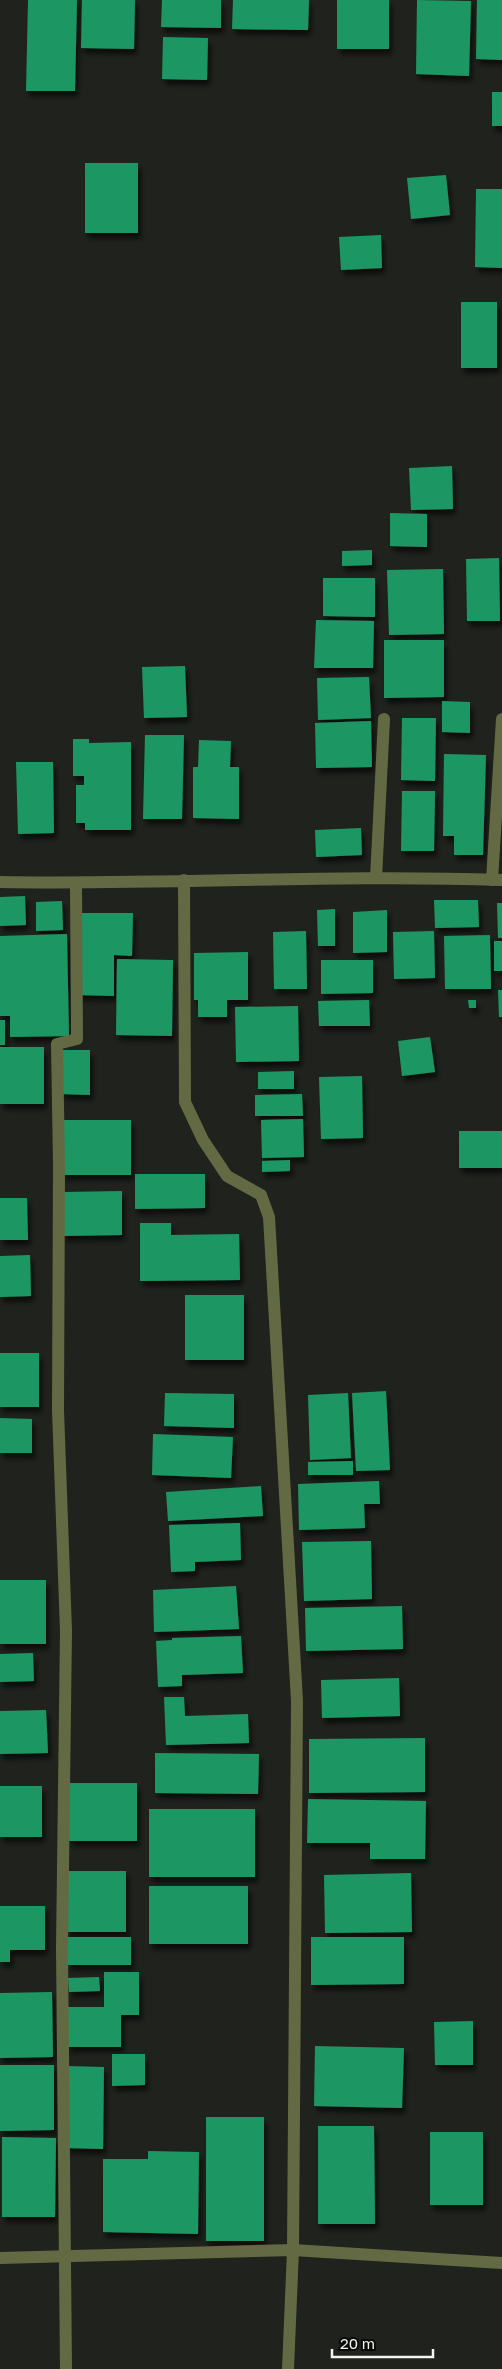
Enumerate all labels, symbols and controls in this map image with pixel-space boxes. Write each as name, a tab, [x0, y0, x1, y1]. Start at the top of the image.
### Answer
scale bar	[332, 2326, 433, 2358]
text: 20 m	[340, 2334, 375, 2352]

